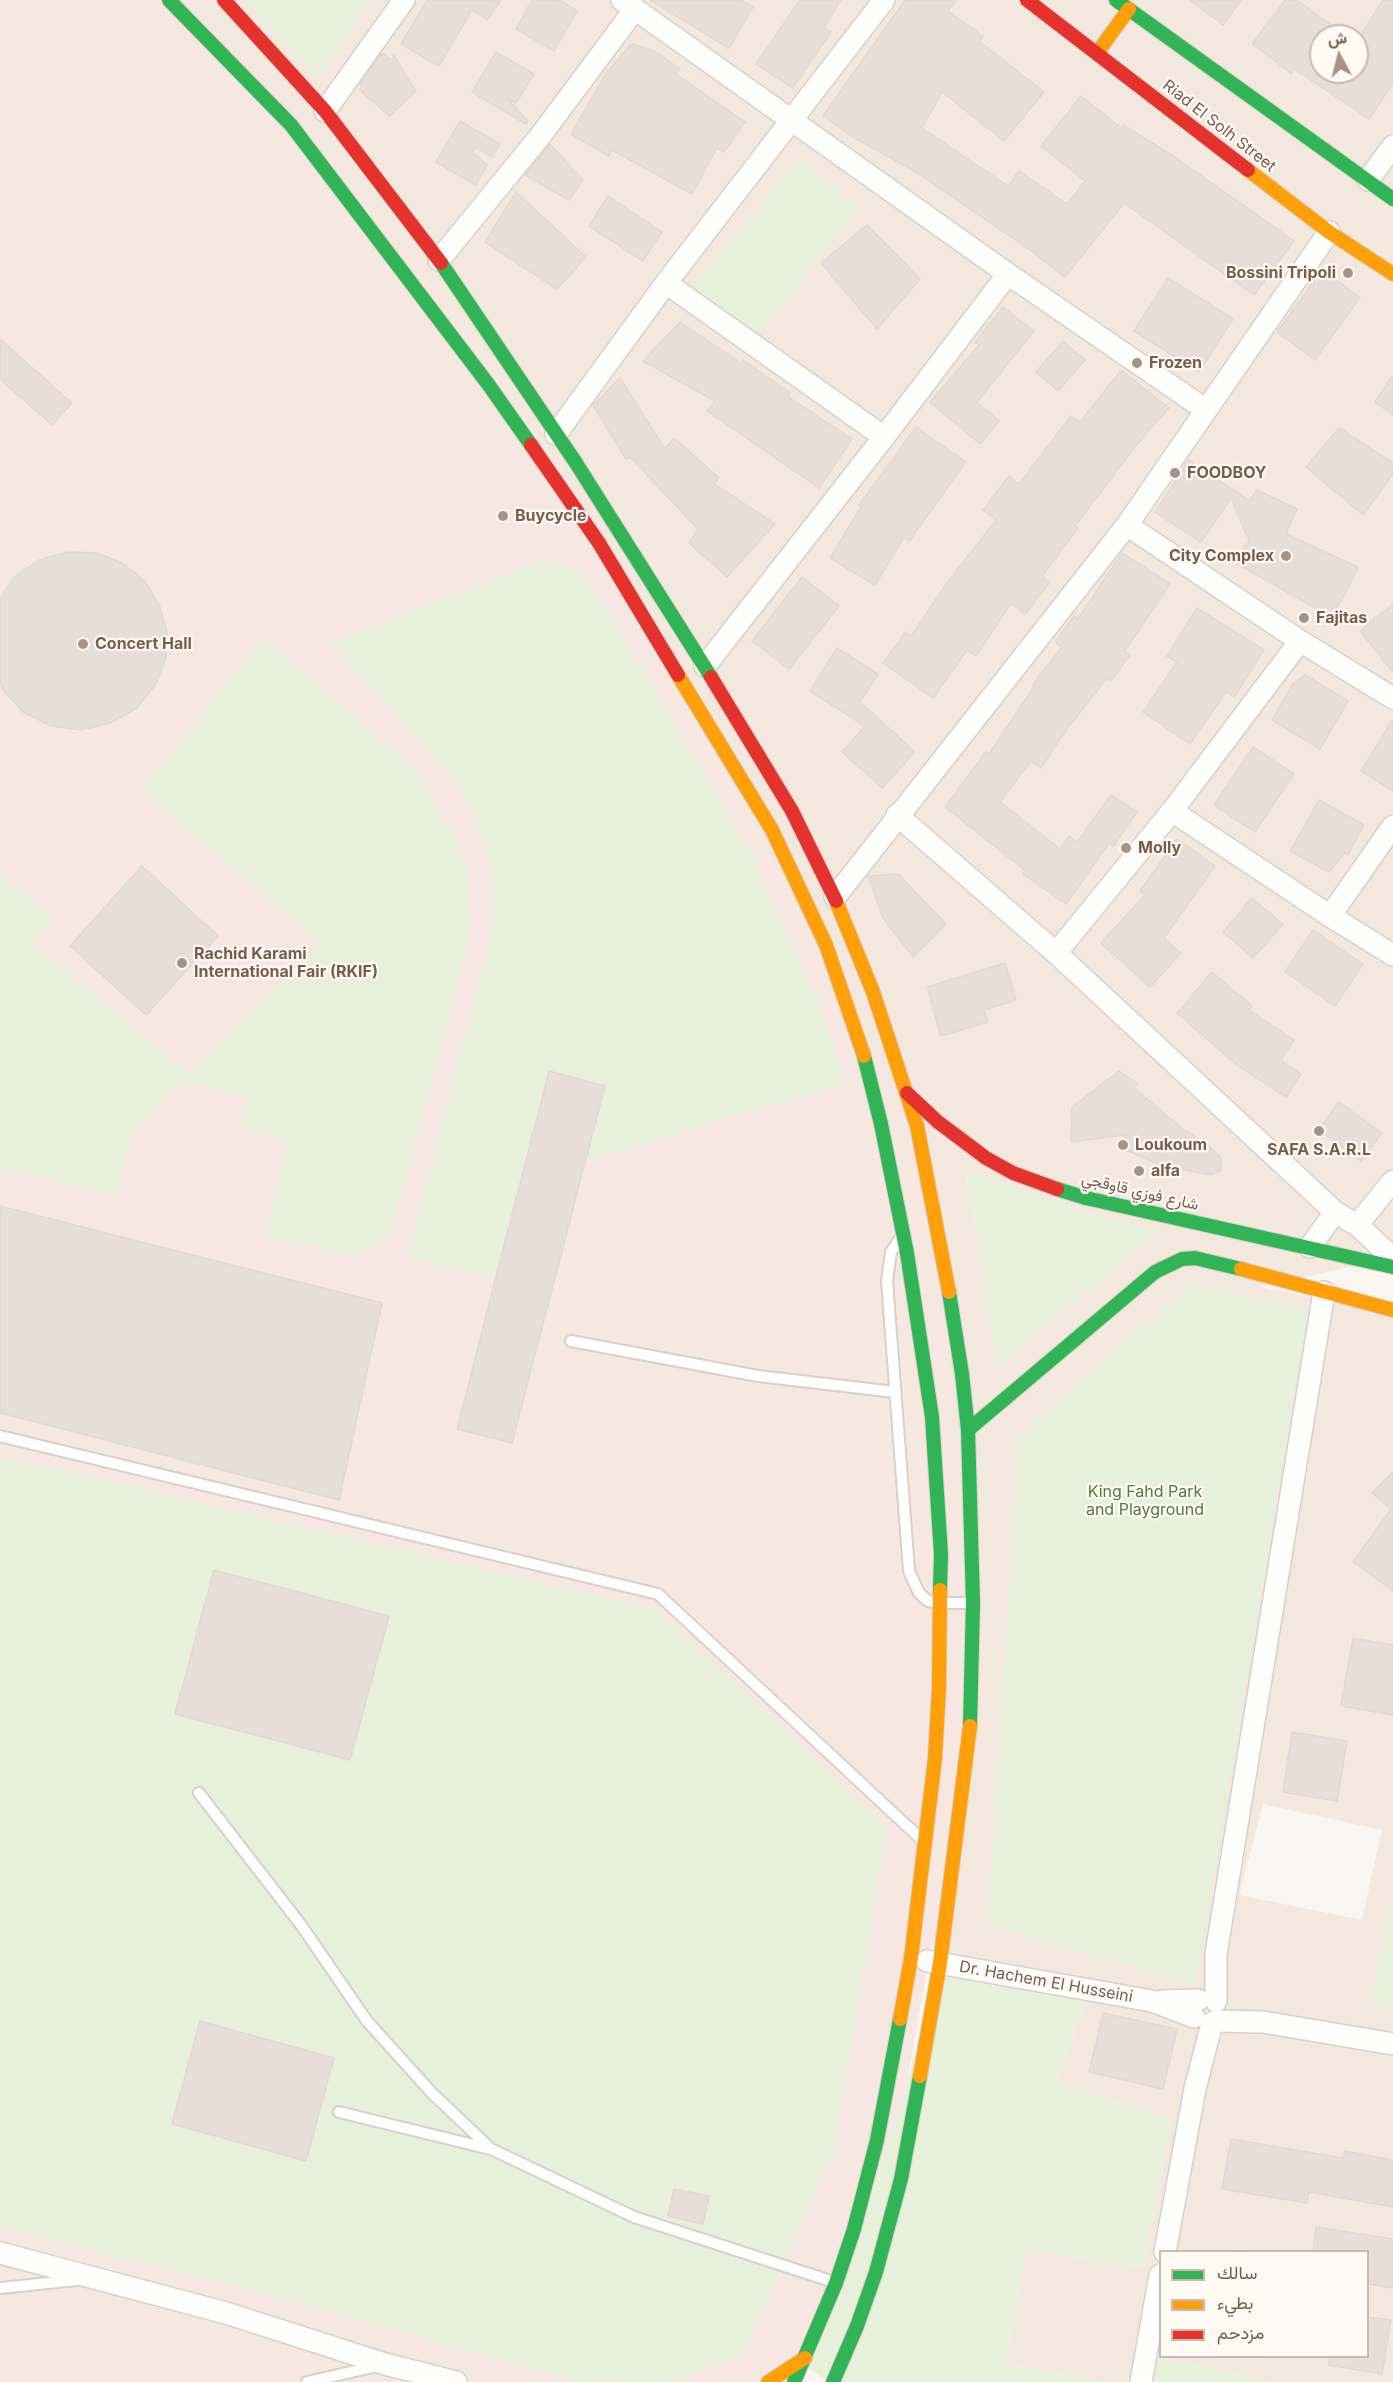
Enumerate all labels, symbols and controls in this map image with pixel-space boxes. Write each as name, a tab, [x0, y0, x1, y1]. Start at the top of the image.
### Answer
north arrow	[1309, 24, 1369, 84]
text: ش	[1326, 27, 1348, 49]
street label: Riad El Solh Street	[1159, 76, 1279, 176]
place label: Bossini Tripoli	[1226, 263, 1336, 283]
marker: Bossini Tripoli	[1341, 266, 1355, 280]
place label: Frozen	[1149, 353, 1202, 373]
marker: Frozen	[1130, 356, 1144, 370]
place label: FOODBOY	[1187, 463, 1267, 483]
marker: FOODBOY	[1168, 466, 1182, 480]
place label: Buycycle	[515, 506, 587, 526]
marker: Buycycle	[496, 509, 510, 523]
place label: City Complex	[1169, 546, 1274, 566]
marker: City Complex	[1279, 549, 1293, 563]
place label: Fajitas	[1316, 608, 1367, 628]
marker: Fajitas	[1297, 611, 1311, 625]
place label: Concert Hall	[95, 634, 192, 654]
marker: Concert Hall	[76, 637, 90, 651]
place label: Molly	[1138, 838, 1181, 858]
marker: Molly	[1119, 841, 1133, 855]
place label: Rachid Karami International Fair (RKIF)	[194, 944, 378, 982]
marker: Rachid Karami International Fair (RKIF)	[175, 956, 189, 970]
marker: SAFA S.A.R.L	[1312, 1124, 1326, 1138]
place label: Loukoum	[1135, 1135, 1207, 1155]
marker: Loukoum	[1116, 1138, 1130, 1152]
place label: SAFA S.A.R.L	[1267, 1140, 1371, 1160]
place label: alfa	[1151, 1161, 1180, 1181]
marker: alfa	[1132, 1164, 1146, 1178]
street label: شارع فوزي قاوقجي	[1080, 1169, 1200, 1215]
park label: King Fahd Park and Playground	[1086, 1482, 1204, 1520]
street label: Dr. Hachem El Husseini	[958, 1957, 1134, 2007]
legend	[1159, 2250, 1369, 2358]
text: سالك	[1217, 2262, 1257, 2283]
text: بطيء	[1217, 2292, 1253, 2313]
text: مزدحم	[1217, 2322, 1264, 2343]

